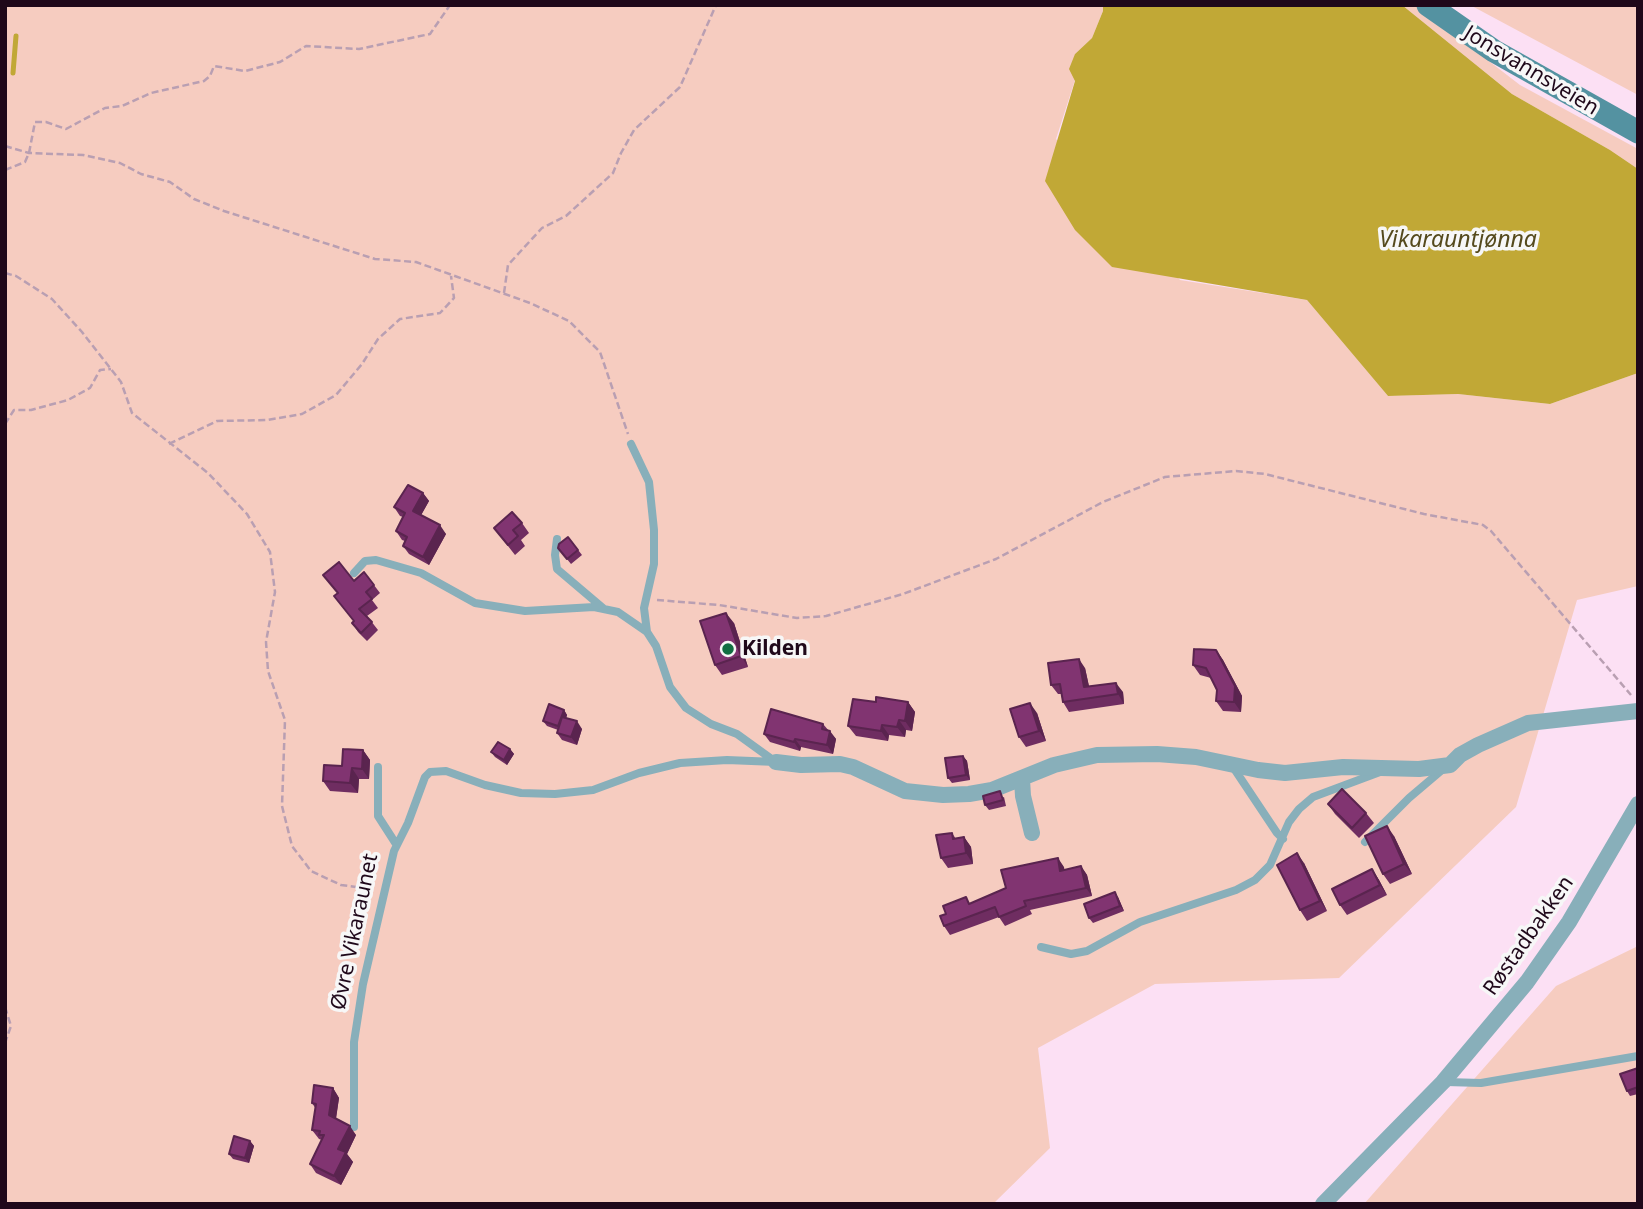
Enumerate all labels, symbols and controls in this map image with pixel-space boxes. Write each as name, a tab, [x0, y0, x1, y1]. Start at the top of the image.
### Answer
street label: Jonsvannsveien	[1459, 21, 1603, 121]
water label: Vikarauntjønna	[1379, 226, 1537, 254]
place label: Kilden	[742, 636, 808, 662]
marker: Kilden	[720, 641, 736, 657]
street label: Øvre Vikaraunet	[326, 852, 384, 1012]
street label: Røstadbakken	[1479, 871, 1579, 1001]

